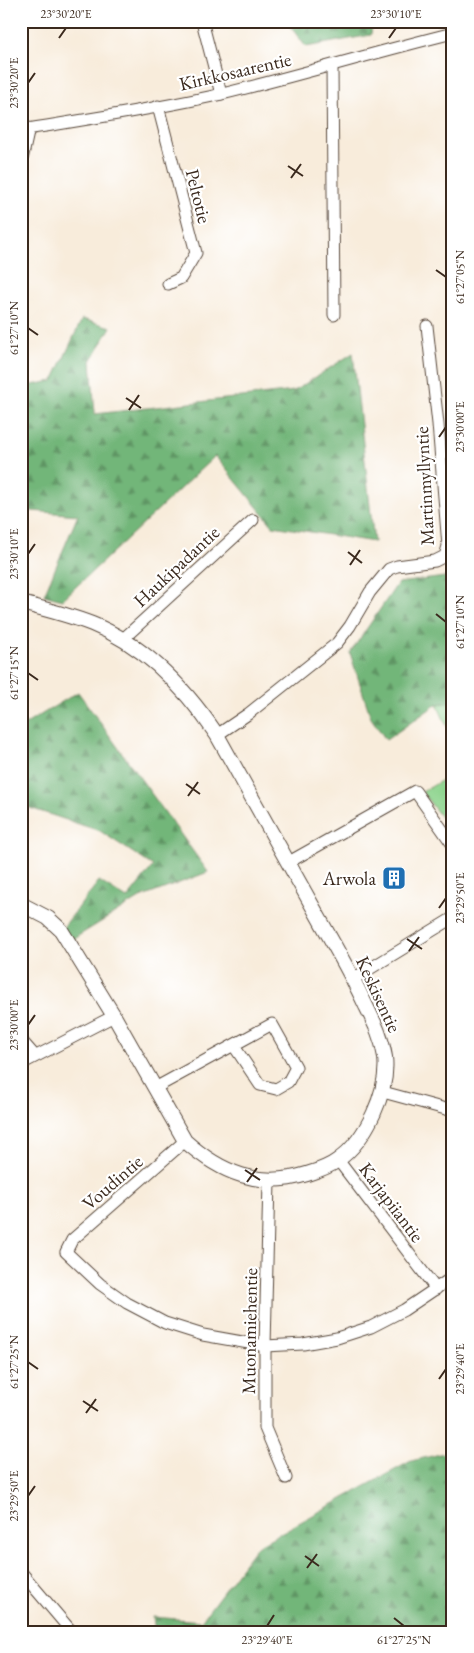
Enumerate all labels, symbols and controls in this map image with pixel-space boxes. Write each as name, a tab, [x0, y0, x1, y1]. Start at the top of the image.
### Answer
text: 23°30'20"E	[40, 6, 92, 22]
text: 23°30'10"E	[370, 6, 422, 22]
street label: Kirkkosaarentie	[177, 46, 294, 97]
text: 23°30'20"E	[6, 57, 22, 109]
street label: Peltotie	[180, 166, 217, 226]
text: 61°27'05"N	[452, 250, 468, 304]
text: 61°27'10"N	[6, 301, 22, 355]
text: 23°30'00"E	[452, 401, 468, 453]
street label: Martinmyllyntie	[409, 426, 440, 546]
street label: Haukipadantie	[128, 520, 225, 613]
text: 23°30'10"E	[6, 528, 22, 580]
text: 61°27'10"N	[452, 595, 468, 649]
text: 61°27'15"N	[6, 646, 22, 700]
building icon: Arwola	[381, 865, 407, 891]
place label: Arwola	[322, 866, 376, 891]
text: 23°29'50"E	[452, 872, 468, 924]
street label: Keskisentie	[350, 952, 407, 1037]
text: 23°30'00"E	[6, 999, 22, 1051]
street label: Voudintie	[77, 1149, 148, 1216]
street label: Karjapiiantie	[353, 1157, 430, 1247]
street label: Muonamiehentie	[236, 1268, 263, 1394]
text: 61°27'25"N	[6, 1335, 22, 1389]
text: 23°29'40"E	[452, 1343, 468, 1395]
text: 23°29'50"E	[6, 1470, 22, 1522]
text: 23°29'40"E	[241, 1632, 293, 1648]
text: 61°27'25"N	[377, 1632, 431, 1648]

